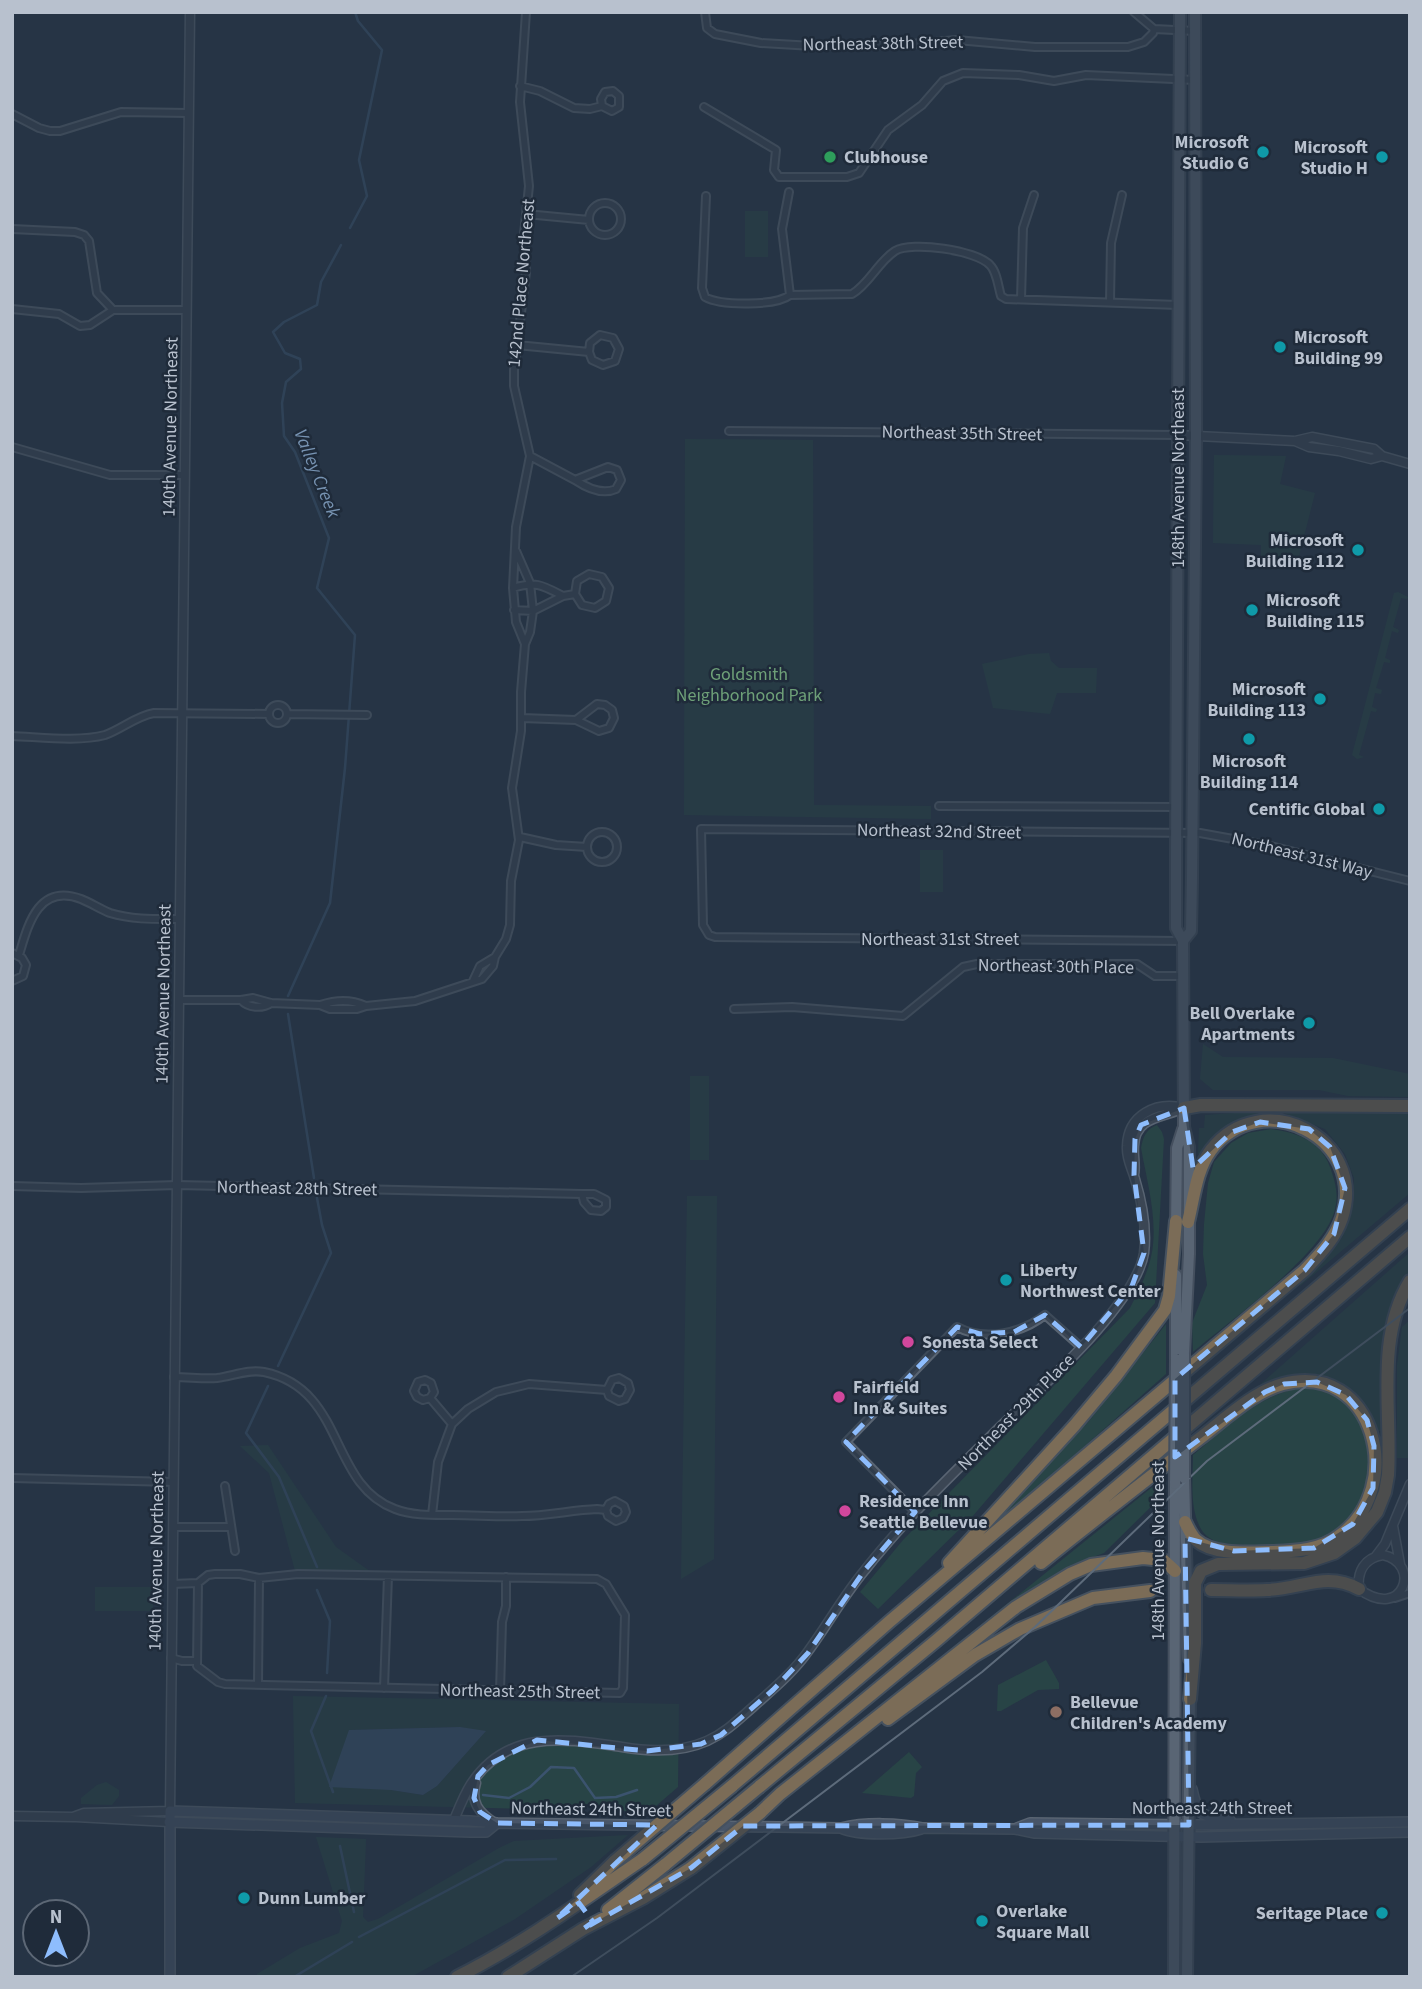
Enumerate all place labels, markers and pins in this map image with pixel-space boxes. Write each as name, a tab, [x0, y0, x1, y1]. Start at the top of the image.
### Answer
place label: Microsoft Studio G	[1175, 130, 1250, 176]
place label: Microsoft Studio H	[1294, 135, 1369, 181]
marker: Microsoft Studio G	[1255, 144, 1271, 160]
place label: Clubhouse	[844, 145, 928, 170]
marker: Clubhouse	[822, 149, 838, 165]
marker: Microsoft Studio H	[1374, 149, 1390, 165]
place label: Microsoft Building 99	[1294, 325, 1383, 371]
marker: Microsoft Building 99	[1272, 339, 1288, 355]
place label: Microsoft Building 112	[1245, 528, 1345, 574]
marker: Microsoft Building 112	[1350, 542, 1366, 558]
place label: Microsoft Building 115	[1266, 588, 1365, 634]
marker: Microsoft Building 115	[1244, 602, 1260, 618]
place label: Microsoft Building 113	[1207, 677, 1307, 723]
marker: Microsoft Building 113	[1312, 691, 1328, 707]
marker: Microsoft Building 114	[1241, 731, 1257, 747]
place label: Microsoft Building 114	[1200, 749, 1299, 795]
place label: Centific Global	[1249, 797, 1365, 822]
marker: Centific Global	[1371, 801, 1387, 817]
place label: Bell Overlake Apartments	[1190, 1001, 1295, 1047]
marker: Bell Overlake Apartments	[1301, 1015, 1317, 1031]
place label: Liberty Northwest Center	[1020, 1258, 1162, 1304]
marker: Liberty Northwest Center	[998, 1272, 1014, 1288]
place label: Sonesta Select	[922, 1330, 1038, 1355]
marker: Sonesta Select	[900, 1334, 916, 1350]
place label: Fairfield Inn & Suites	[853, 1375, 947, 1421]
marker: Fairfield Inn & Suites	[831, 1389, 847, 1405]
place label: Residence Inn Seattle Bellevue	[859, 1489, 987, 1535]
marker: Residence Inn Seattle Bellevue	[837, 1503, 853, 1519]
place label: Bellevue Children's Academy	[1070, 1690, 1228, 1736]
marker: Bellevue Children's Academy	[1048, 1704, 1064, 1720]
place label: Dunn Lumber	[258, 1886, 366, 1911]
marker: Dunn Lumber	[236, 1890, 252, 1906]
place label: Overlake Square Mall	[996, 1899, 1089, 1945]
place label: Seritage Place	[1256, 1901, 1368, 1926]
marker: Seritage Place	[1374, 1905, 1390, 1921]
marker: Overlake Square Mall	[974, 1913, 990, 1929]

